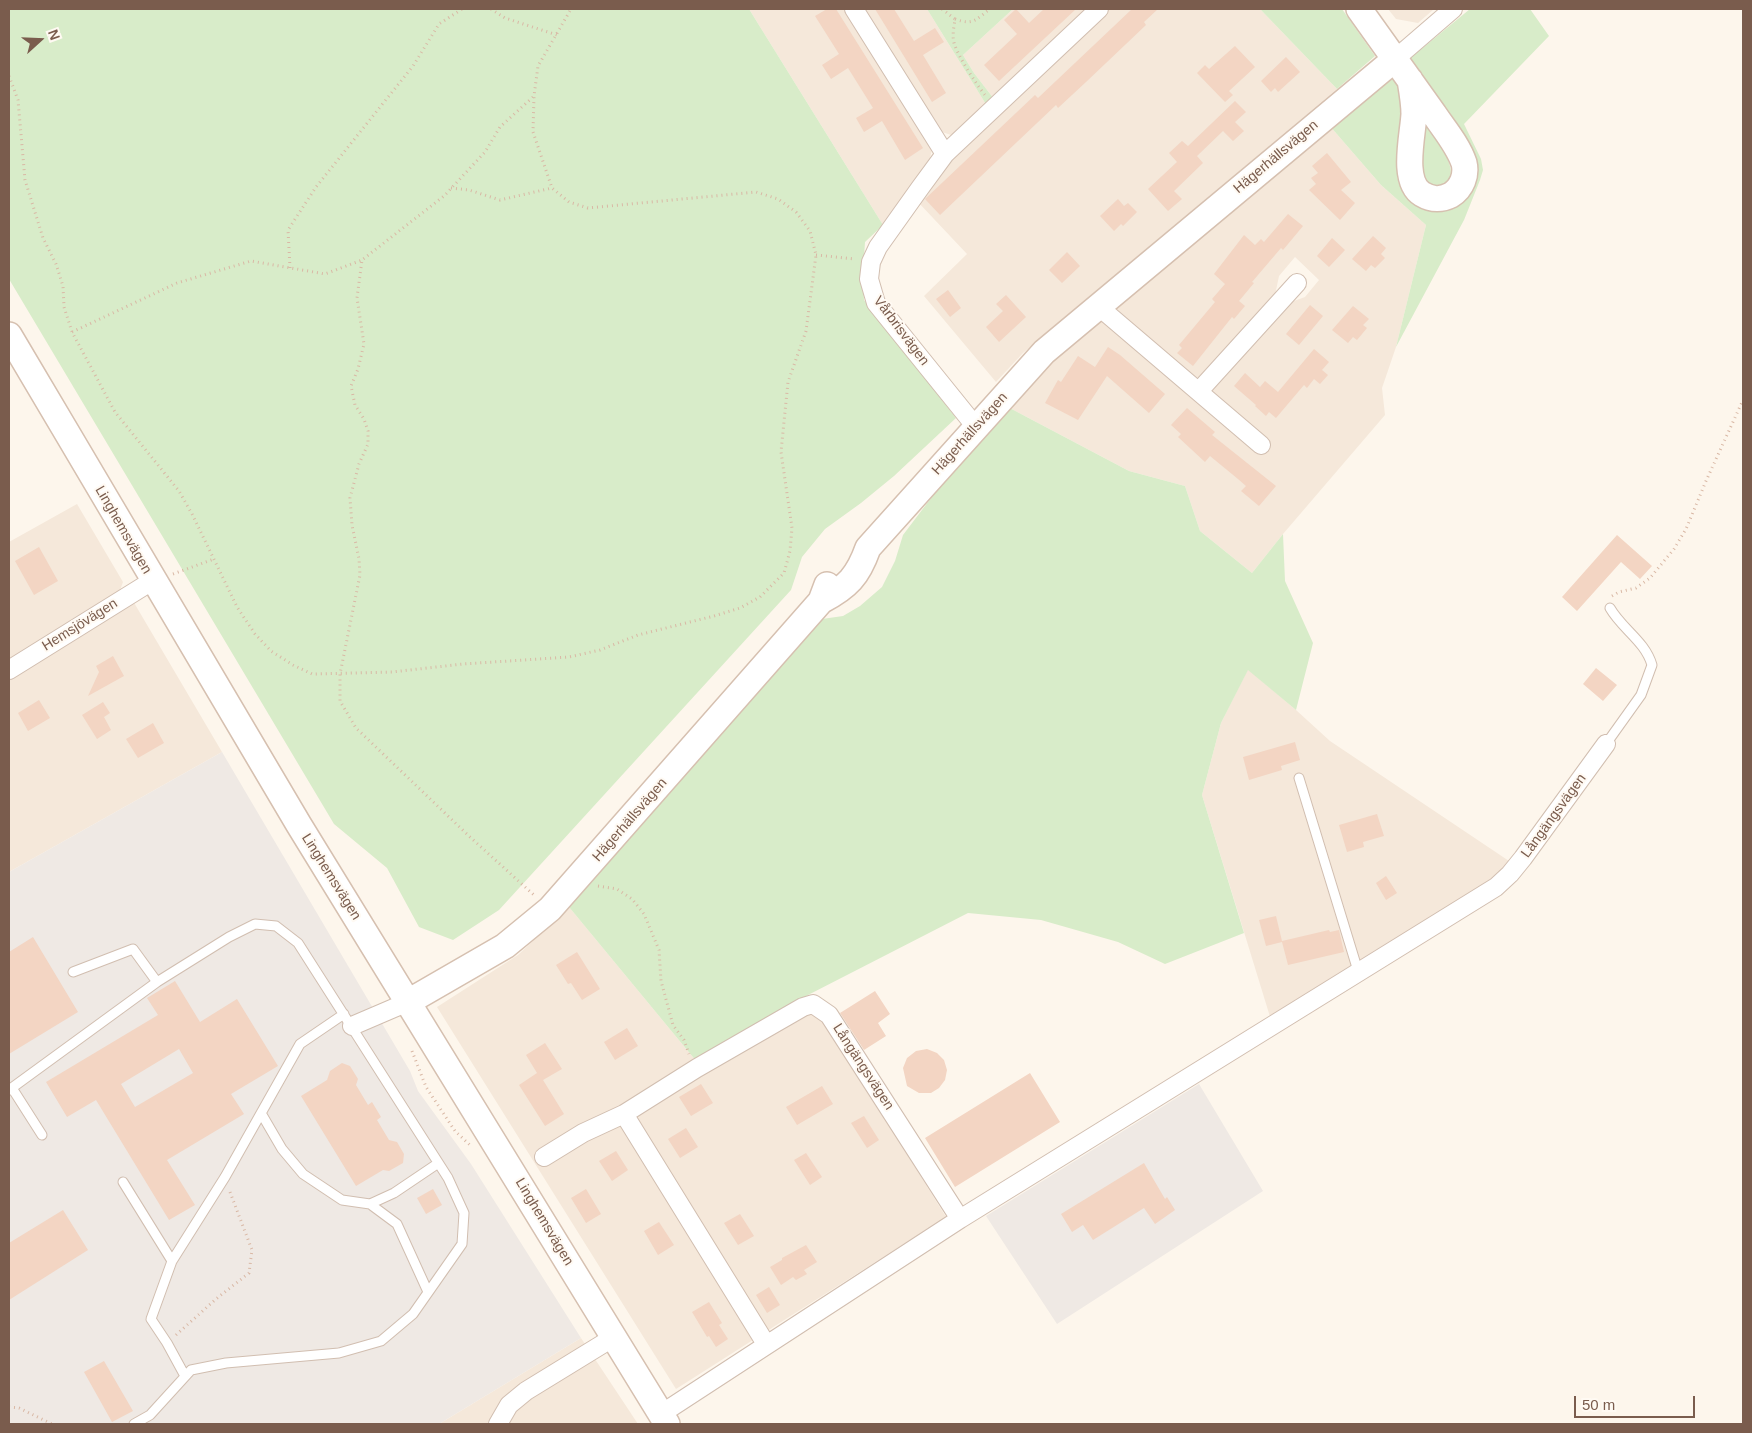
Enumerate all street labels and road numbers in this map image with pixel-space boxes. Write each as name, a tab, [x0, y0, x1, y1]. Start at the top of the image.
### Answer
street label: Hägerhällsvägen	[1230, 117, 1322, 197]
street label: Vårbrisvägen	[869, 293, 933, 369]
street label: Hägerhällsvägen	[929, 389, 1011, 479]
street label: Linghemsvägen	[91, 483, 155, 577]
street label: Hemsjövägen	[39, 595, 121, 655]
street label: Långängsvägen	[1518, 771, 1590, 861]
street label: Hägerhällsvägen	[589, 775, 671, 865]
street label: Linghemsvägen	[298, 831, 364, 923]
street label: Långängsvägen	[829, 1021, 897, 1113]
street label: Linghemsvägen	[511, 1175, 577, 1269]

